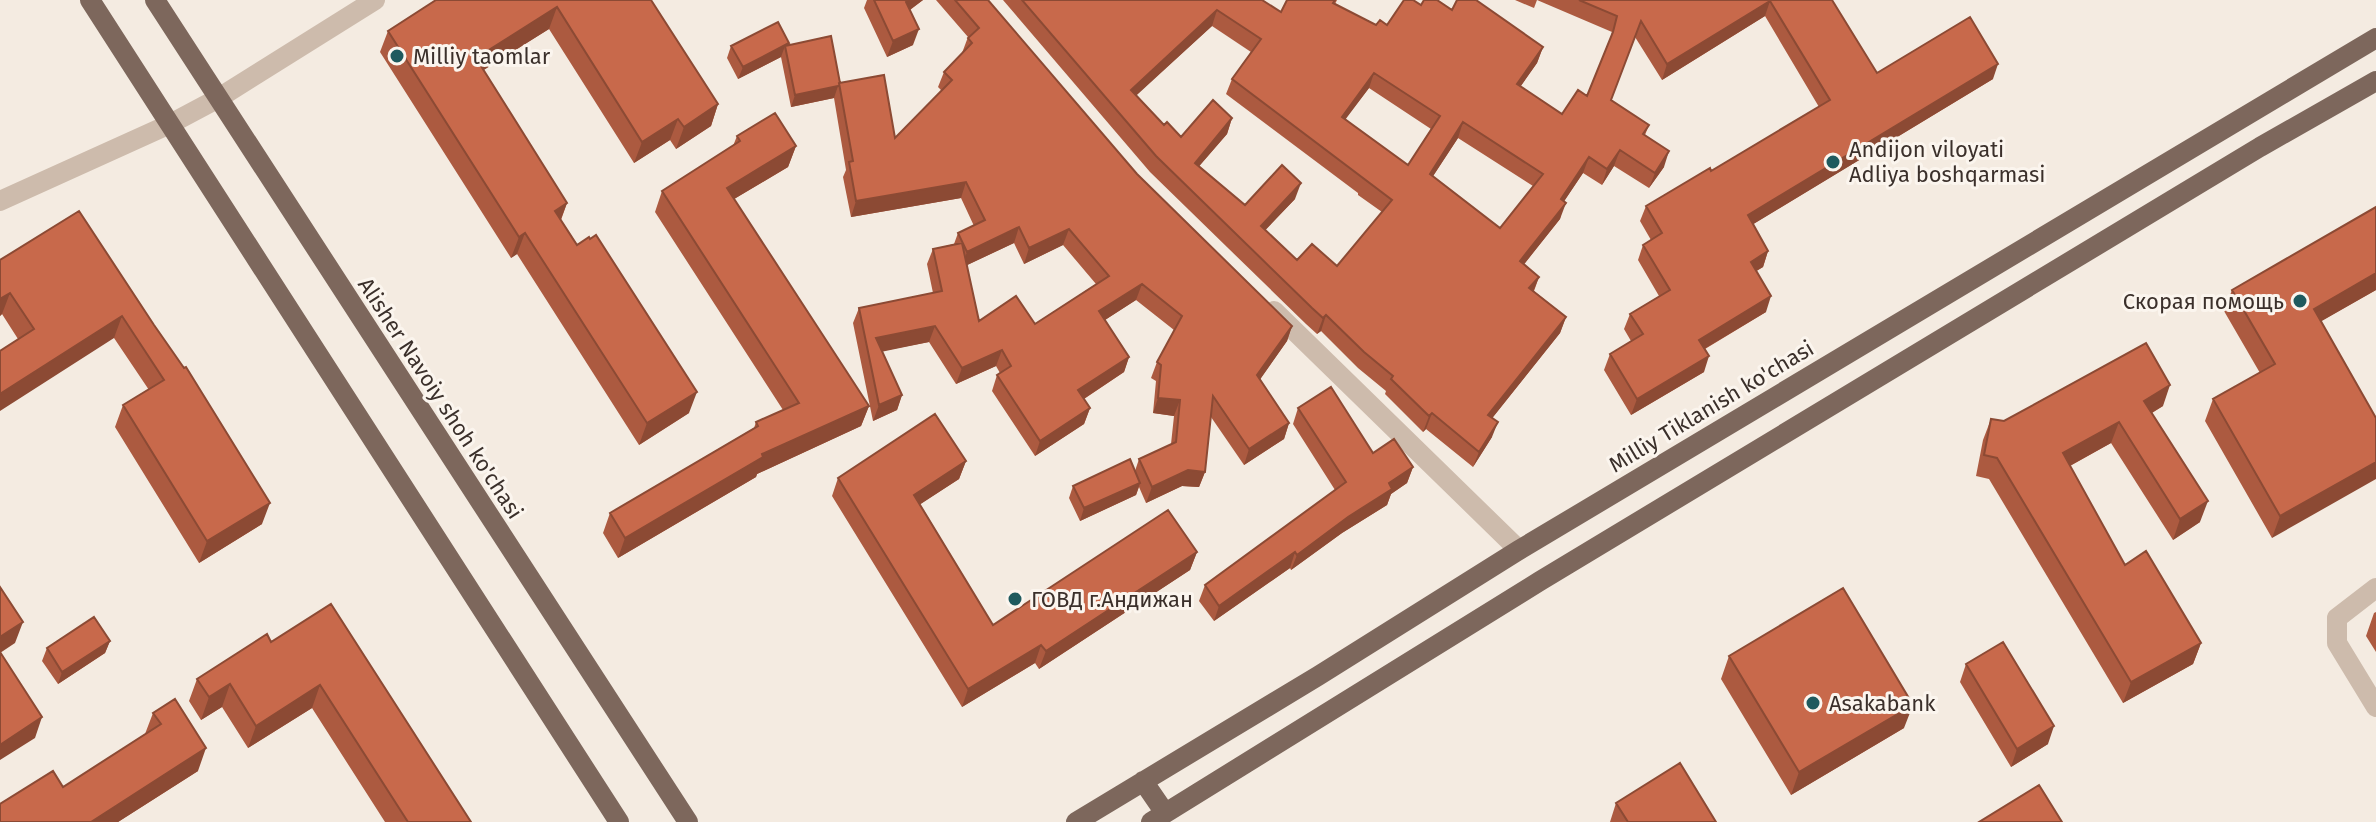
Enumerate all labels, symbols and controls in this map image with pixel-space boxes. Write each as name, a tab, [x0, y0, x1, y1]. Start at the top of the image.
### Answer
place label: Milliy taomlar	[413, 43, 551, 70]
marker: Milliy taomlar	[388, 47, 406, 65]
place label: Andijon viloyati Adliya boshqarmasi	[1849, 136, 2045, 188]
marker: Andijon viloyati Adliya boshqarmasi	[1824, 153, 1842, 171]
street label: Alisher Navoiy shoh ko'chasi	[352, 272, 529, 524]
place label: Скорая помощь	[2123, 288, 2284, 315]
marker: Скорая помощь	[2291, 292, 2309, 310]
street label: Milliy Tiklanish ko'chasi	[1604, 335, 1819, 478]
place label: ГОВД г.Андижан	[1031, 586, 1193, 613]
marker: ГОВД г.Андижан	[1006, 590, 1024, 608]
place label: Asakabank	[1829, 690, 1936, 717]
marker: Asakabank	[1804, 694, 1822, 712]

